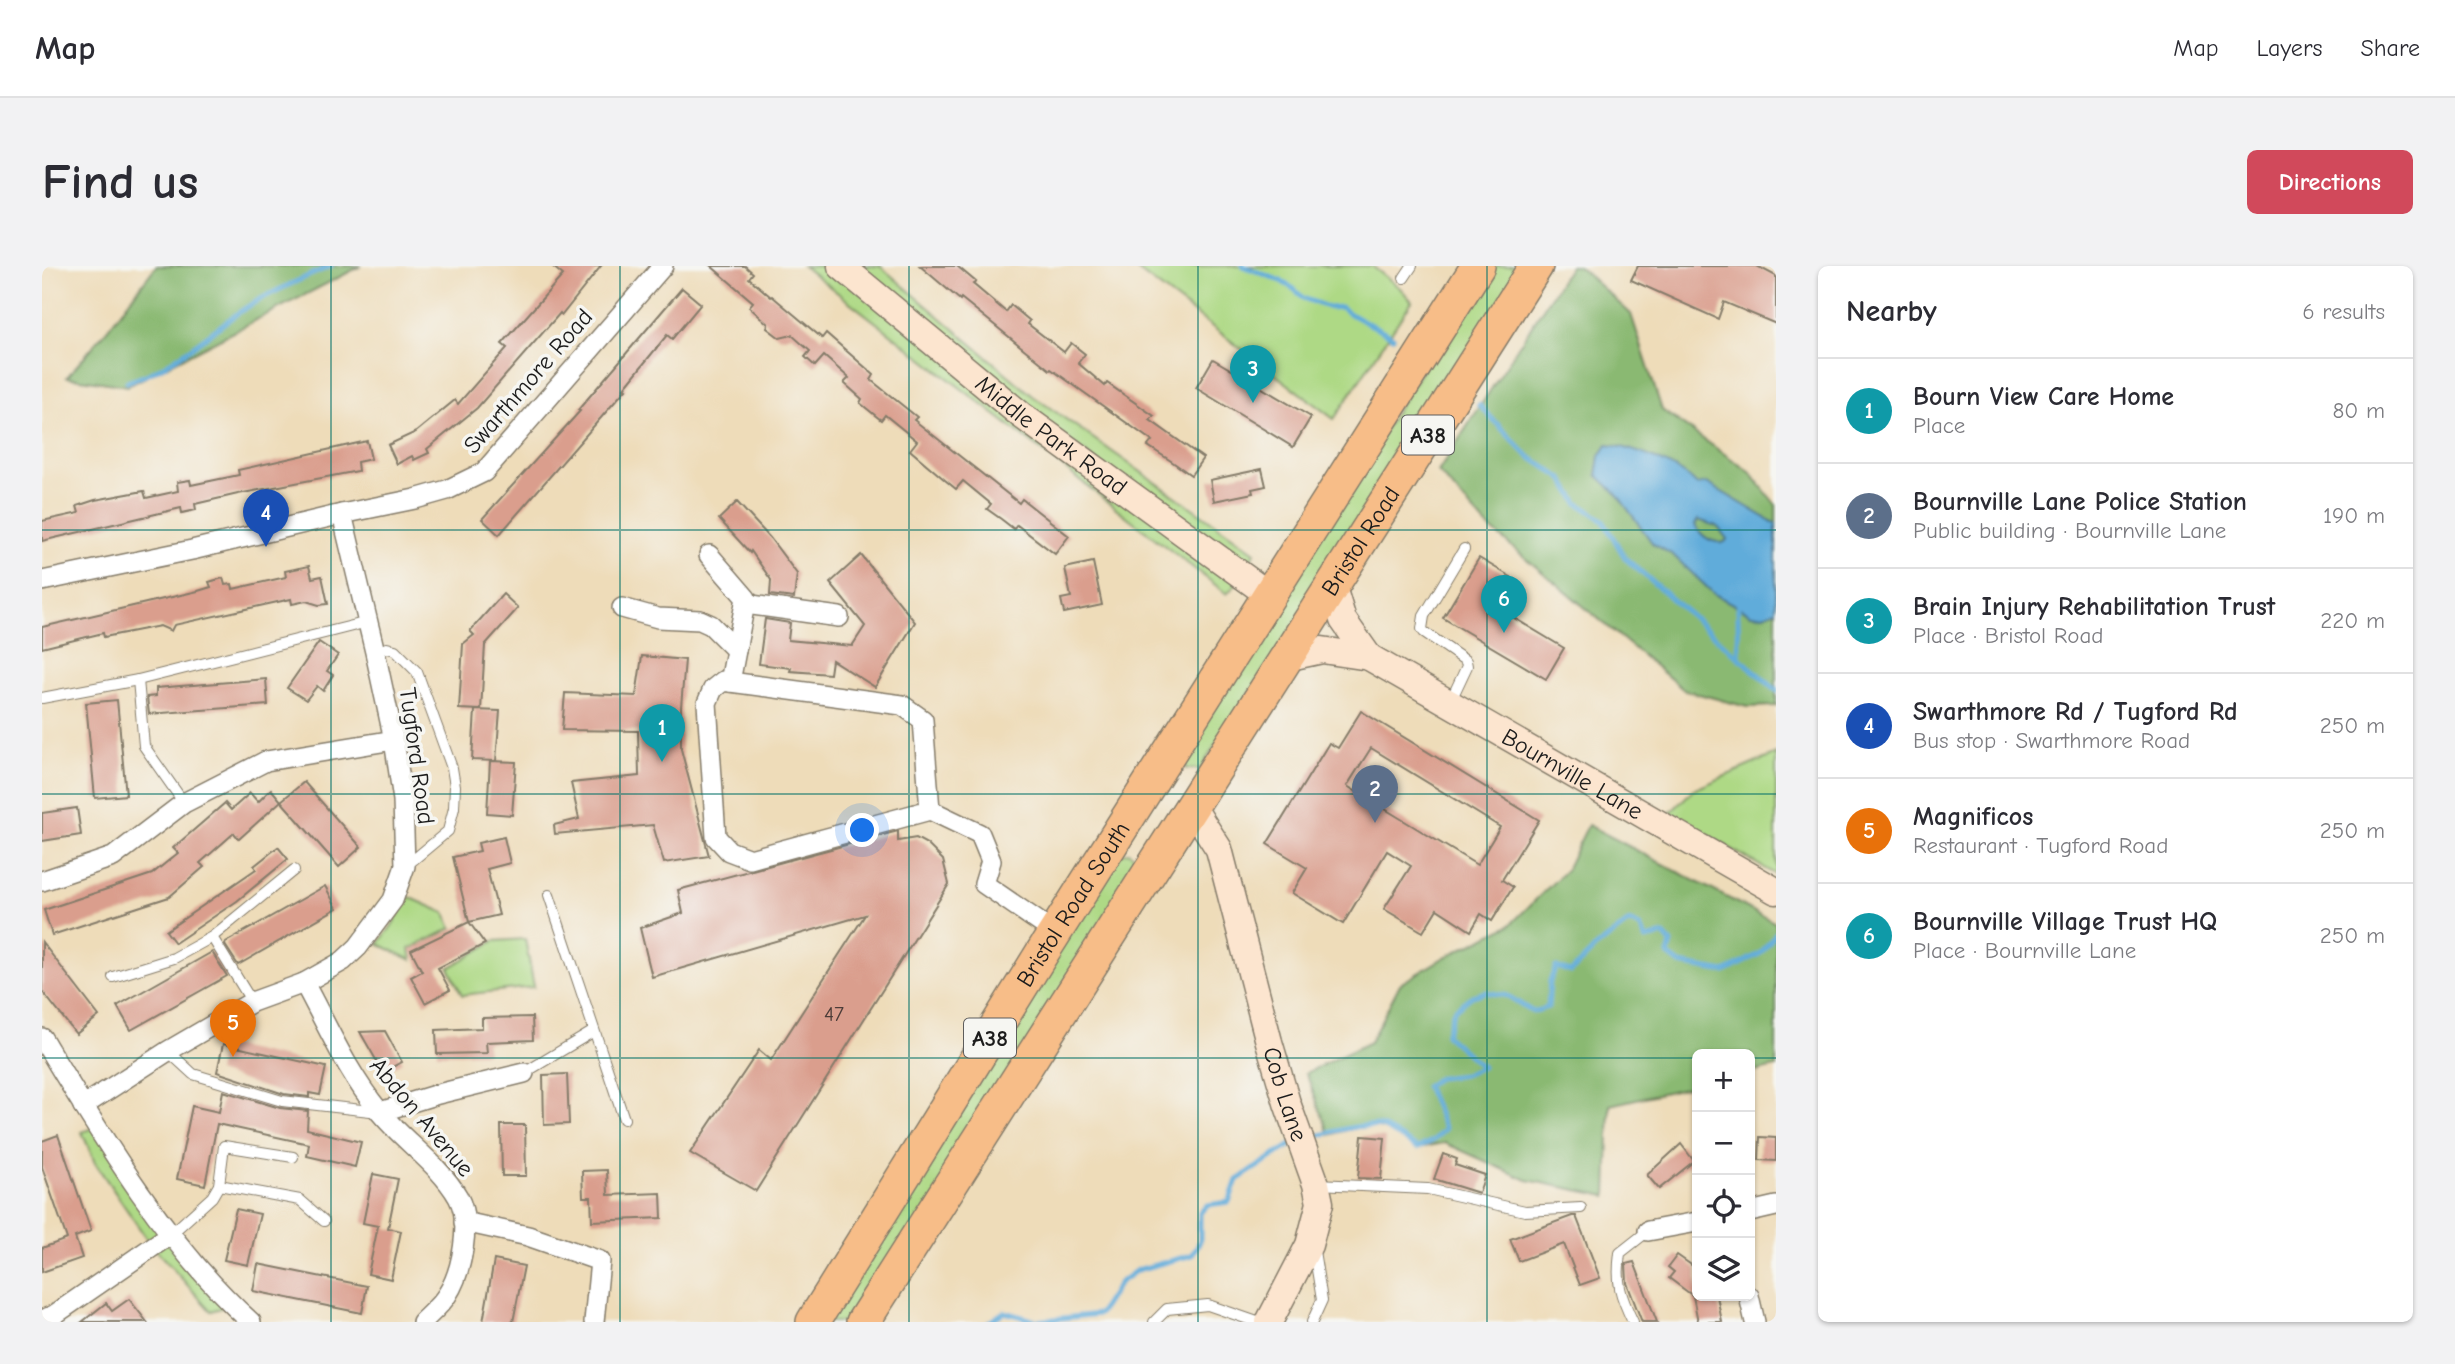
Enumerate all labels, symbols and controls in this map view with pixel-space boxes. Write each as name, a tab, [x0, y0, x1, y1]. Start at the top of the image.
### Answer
text: Map	[35, 29, 96, 67]
text: Map	[2173, 34, 2219, 62]
text: Layers	[2257, 34, 2322, 62]
text: Share	[2360, 34, 2420, 62]
button: Directions	[2247, 150, 2413, 214]
text: Find us	[42, 154, 198, 210]
text: Nearby	[1846, 294, 1937, 329]
text: 6 results	[2302, 298, 2385, 325]
street label: Swarthmore Road	[458, 303, 598, 459]
pin: 3	[1230, 345, 1276, 403]
street label: Middle Park Road	[970, 369, 1132, 501]
text: Bourn View Care Home	[1913, 382, 2174, 412]
text: 1	[1864, 397, 1874, 424]
text: 80 m	[2332, 397, 2385, 424]
text: Place	[1913, 412, 1965, 439]
road number: A38	[1402, 416, 1454, 454]
street label: Bristol Road	[1316, 481, 1406, 601]
text: Bournville Lane Police Station	[1913, 487, 2247, 517]
pin: 4	[243, 489, 289, 547]
text: 2	[1863, 502, 1875, 529]
text: 190 m	[2323, 502, 2385, 529]
text: Public building · Bournville Lane	[1913, 517, 2226, 544]
pin: 6	[1481, 575, 1527, 633]
text: Brain Injury Rehabilitation Trust	[1913, 592, 2275, 622]
text: 3	[1863, 607, 1875, 634]
text: 220 m	[2320, 607, 2385, 634]
text: Place · Bristol Road	[1913, 622, 2103, 649]
street label: Tugford Road	[394, 686, 440, 826]
text: Swarthmore Rd / Tugford Rd	[1913, 697, 2238, 727]
pin: 1	[639, 704, 685, 762]
text: 4	[1864, 712, 1874, 739]
text: 250 m	[2320, 712, 2385, 739]
street label: Bournville Lane	[1497, 722, 1648, 825]
text: Bus stop · Swarthmore Road	[1913, 727, 2190, 754]
pin: 2	[1352, 765, 1398, 823]
text: Magnificos	[1913, 802, 2033, 832]
your location	[845, 813, 879, 847]
street label: Bristol Road South	[1010, 817, 1136, 992]
text: 5	[1863, 817, 1875, 844]
text: 250 m	[2320, 817, 2385, 844]
text: Restaurant · Tugford Road	[1913, 832, 2168, 859]
text: Bournville Village Trust HQ	[1913, 907, 2217, 937]
text: 6	[1863, 922, 1875, 949]
text: 250 m	[2320, 922, 2385, 949]
text: Place · Bournville Lane	[1913, 937, 2136, 964]
pin: 5	[210, 999, 256, 1057]
house number: 47	[824, 1002, 844, 1026]
road number: A38	[964, 1018, 1016, 1058]
street label: Cob Lane	[1257, 1043, 1314, 1145]
map controls	[1692, 1049, 1755, 1301]
button: +	[1692, 1049, 1755, 1112]
street label: Abdon Avenue	[364, 1052, 480, 1182]
button: −	[1692, 1112, 1755, 1175]
button: locate	[1692, 1175, 1755, 1238]
button: layers	[1692, 1238, 1755, 1301]

